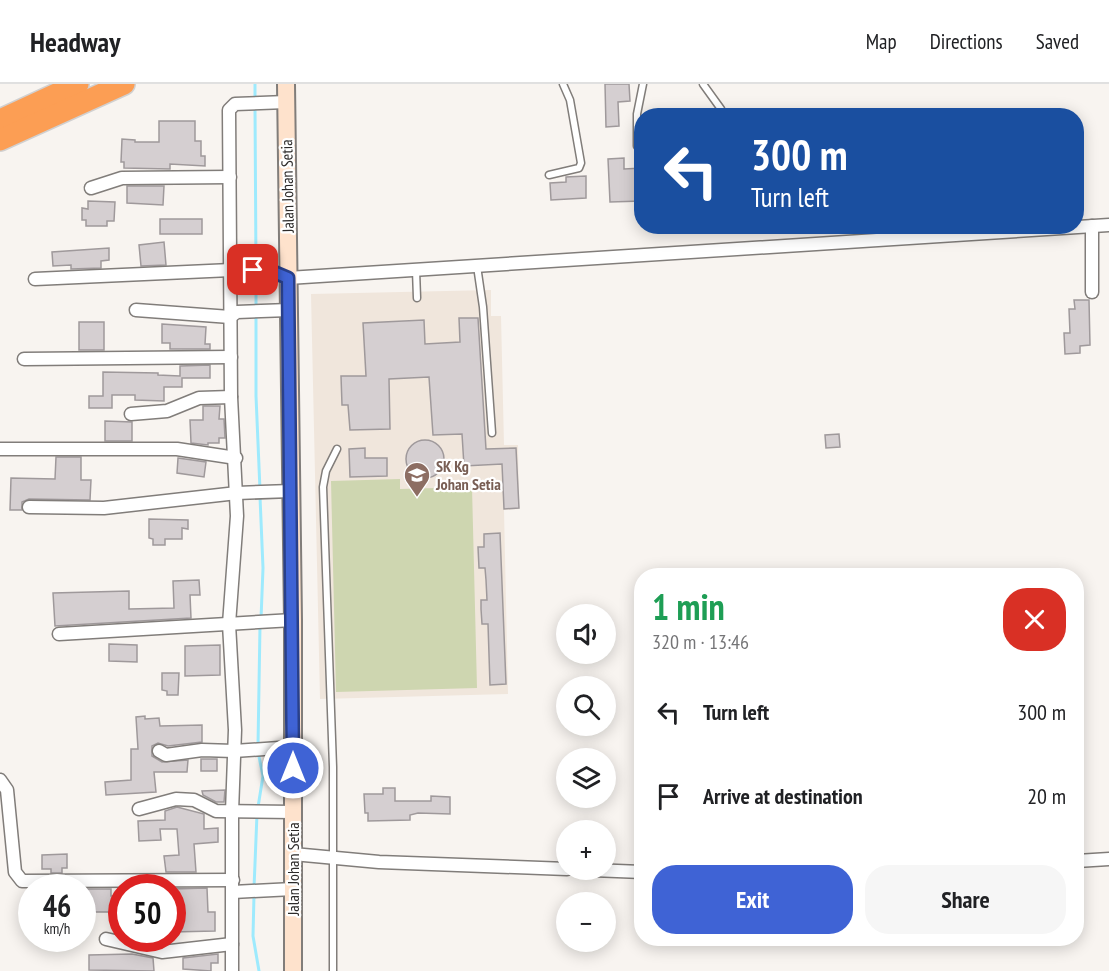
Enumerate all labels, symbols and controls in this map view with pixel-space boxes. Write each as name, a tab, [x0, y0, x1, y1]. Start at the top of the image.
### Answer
text: Headway	[30, 23, 120, 60]
text: Map	[866, 28, 897, 55]
text: Directions	[930, 28, 1003, 55]
text: Saved	[1036, 28, 1079, 55]
text: 300 m	[751, 127, 848, 182]
icon: left	[652, 132, 730, 210]
street label: Jalan Johan Setia	[276, 139, 298, 234]
text: Turn left	[751, 180, 829, 214]
pin	[227, 244, 278, 295]
icon: arrive	[236, 253, 269, 286]
place label: SK Kg Johan Setia	[435, 456, 501, 494]
school or university icon: SK Kg Johan Setia	[402, 460, 432, 498]
text: 1 min	[652, 583, 725, 630]
button: close	[1003, 588, 1066, 651]
map controls	[556, 604, 616, 952]
button: sound	[556, 604, 616, 664]
text: 320 m · 13:46	[652, 629, 749, 655]
button: search	[556, 676, 616, 736]
icon: left	[652, 696, 685, 729]
text: Turn left	[703, 698, 769, 726]
text: 300 m	[1017, 698, 1066, 726]
position arrow	[261, 736, 325, 800]
button: layers	[556, 748, 616, 808]
icon: arrive	[652, 780, 685, 813]
text: Arrive at destination	[703, 782, 863, 810]
text: 20 m	[1027, 782, 1066, 810]
button: +	[556, 820, 616, 880]
street label: Jalan Johan Setia	[283, 822, 303, 917]
button: Exit	[652, 865, 853, 934]
button: Share	[865, 865, 1066, 934]
speed limit sign: 50	[108, 874, 186, 952]
text: 46	[43, 886, 71, 925]
button: −	[556, 892, 616, 952]
text: km/h	[44, 919, 70, 938]

